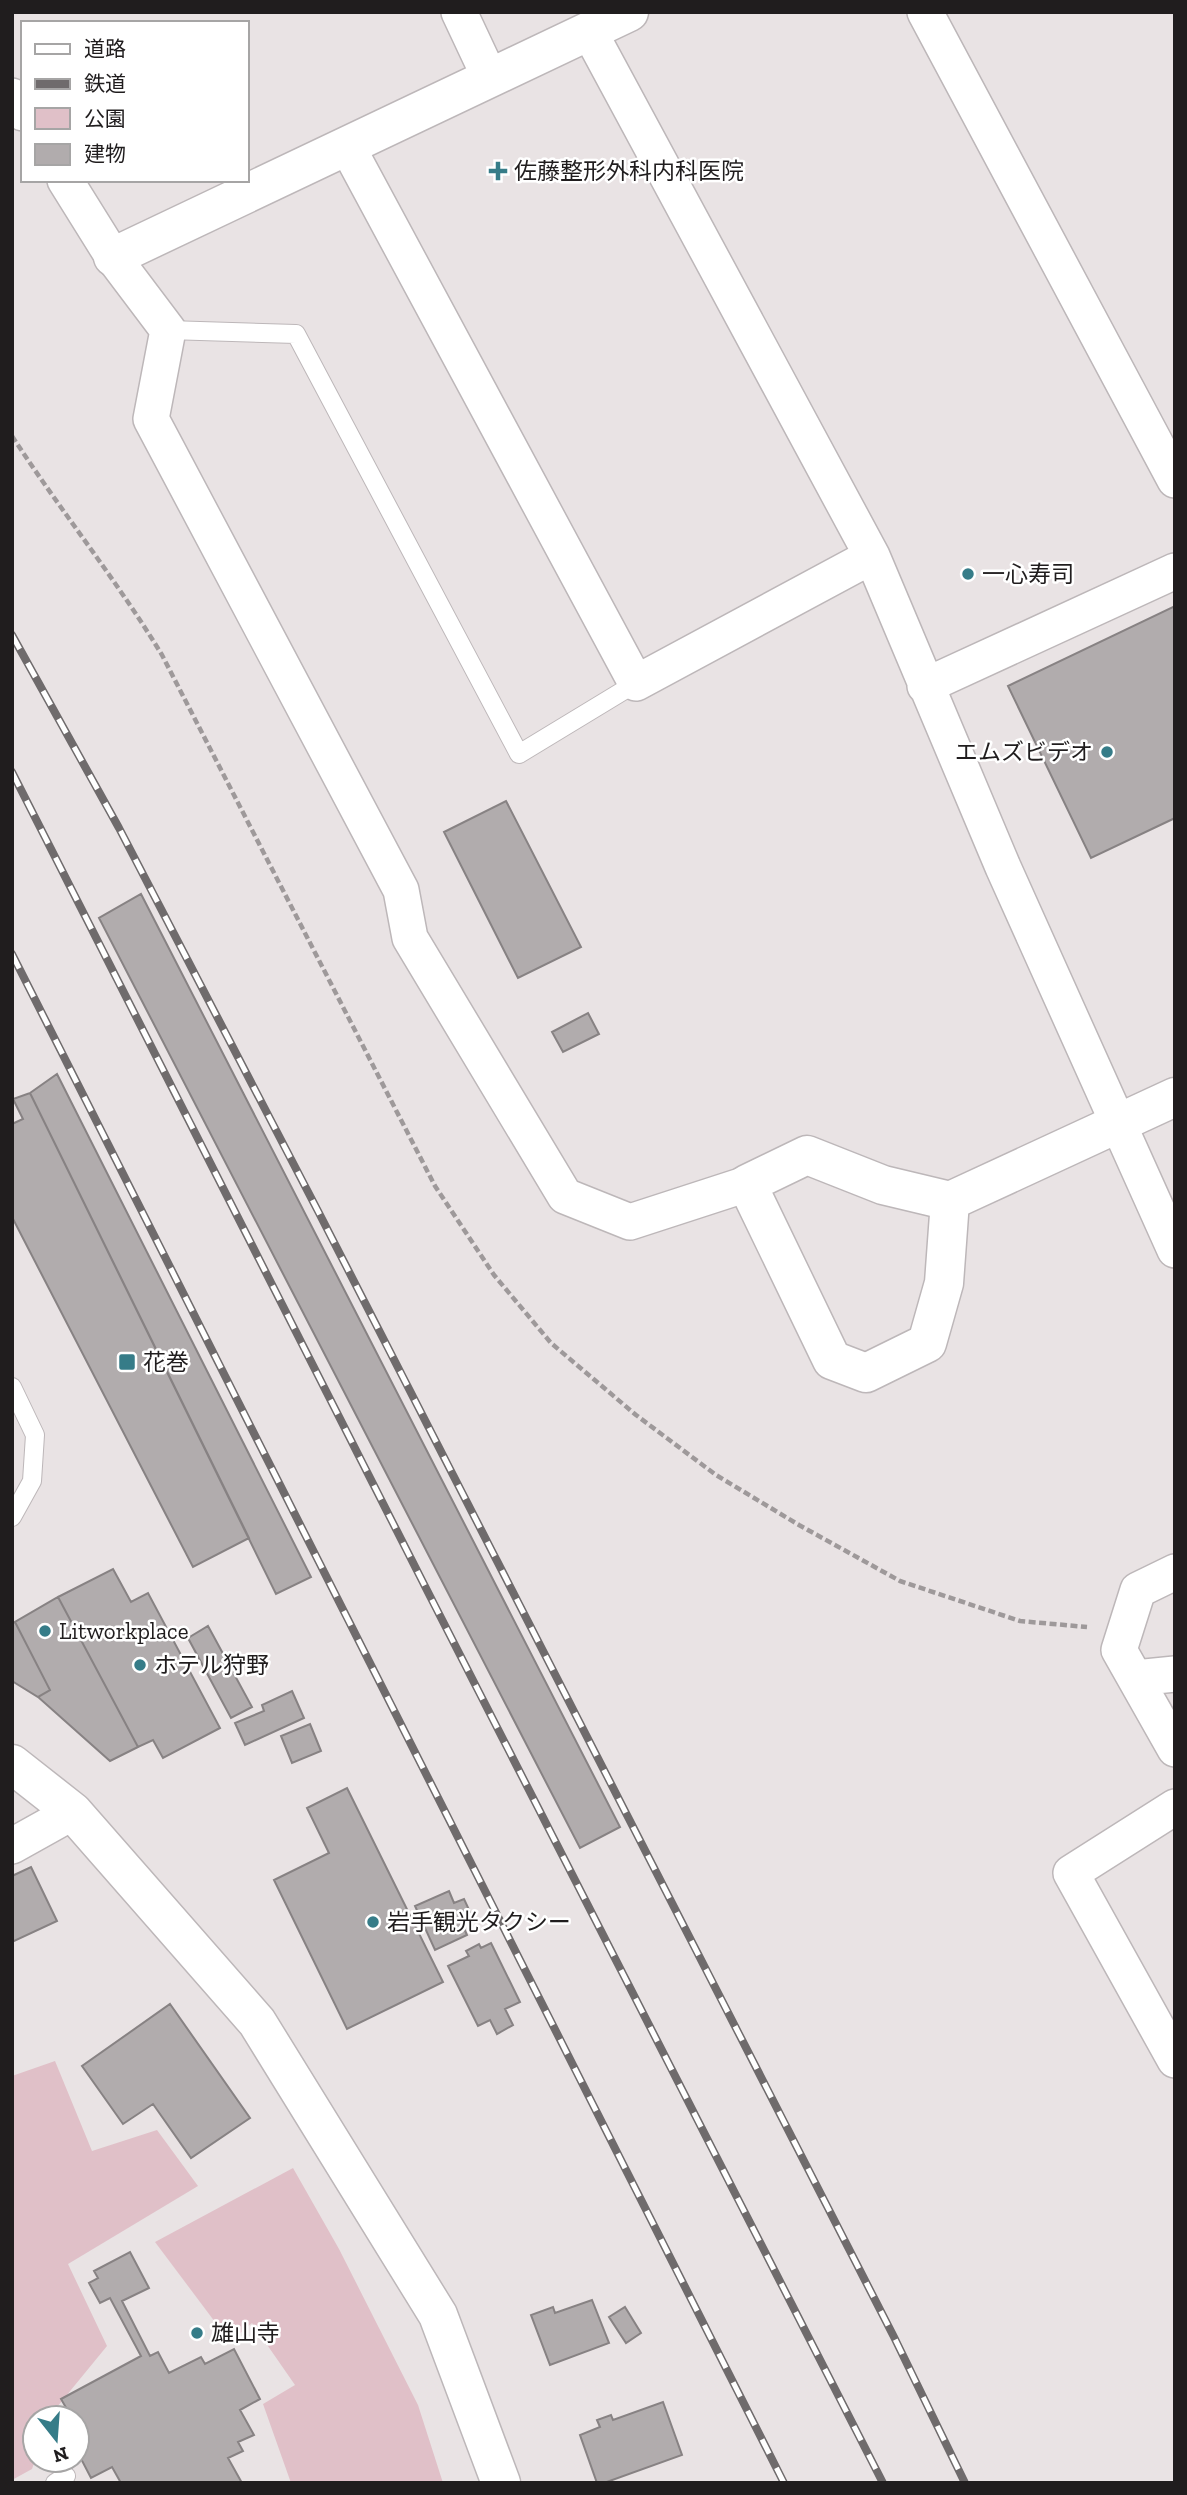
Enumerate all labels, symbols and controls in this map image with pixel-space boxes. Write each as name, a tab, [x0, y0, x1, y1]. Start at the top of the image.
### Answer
legend	[21, 21, 248, 182]
text: 道路	[84, 36, 126, 61]
text: 鉄道	[84, 71, 126, 96]
text: 公園	[84, 106, 126, 131]
text: 建物	[84, 141, 126, 166]
place label: 佐藤整形外科内科医院	[514, 157, 744, 185]
marker: 佐藤整形外科内科医院	[488, 161, 508, 181]
place label: 一心寿司	[982, 560, 1074, 588]
marker: 一心寿司	[960, 566, 976, 582]
place label: エムズビデオ	[955, 738, 1093, 766]
marker: エムズビデオ	[1099, 744, 1115, 760]
place label: 花巻	[143, 1348, 189, 1376]
marker: 花巻	[117, 1352, 137, 1372]
place label: Litworkplace	[59, 1617, 188, 1645]
marker: Litworkplace	[37, 1623, 53, 1639]
place label: ホテル狩野	[154, 1651, 269, 1679]
marker: ホテル狩野	[132, 1657, 148, 1673]
place label: 岩手観光タクシー	[387, 1908, 571, 1936]
marker: 岩手観光タクシー	[365, 1914, 381, 1930]
place label: 雄山寺	[211, 2319, 280, 2347]
marker: 雄山寺	[189, 2325, 205, 2341]
north arrow	[21, 2404, 91, 2474]
text: N	[51, 2442, 71, 2468]

